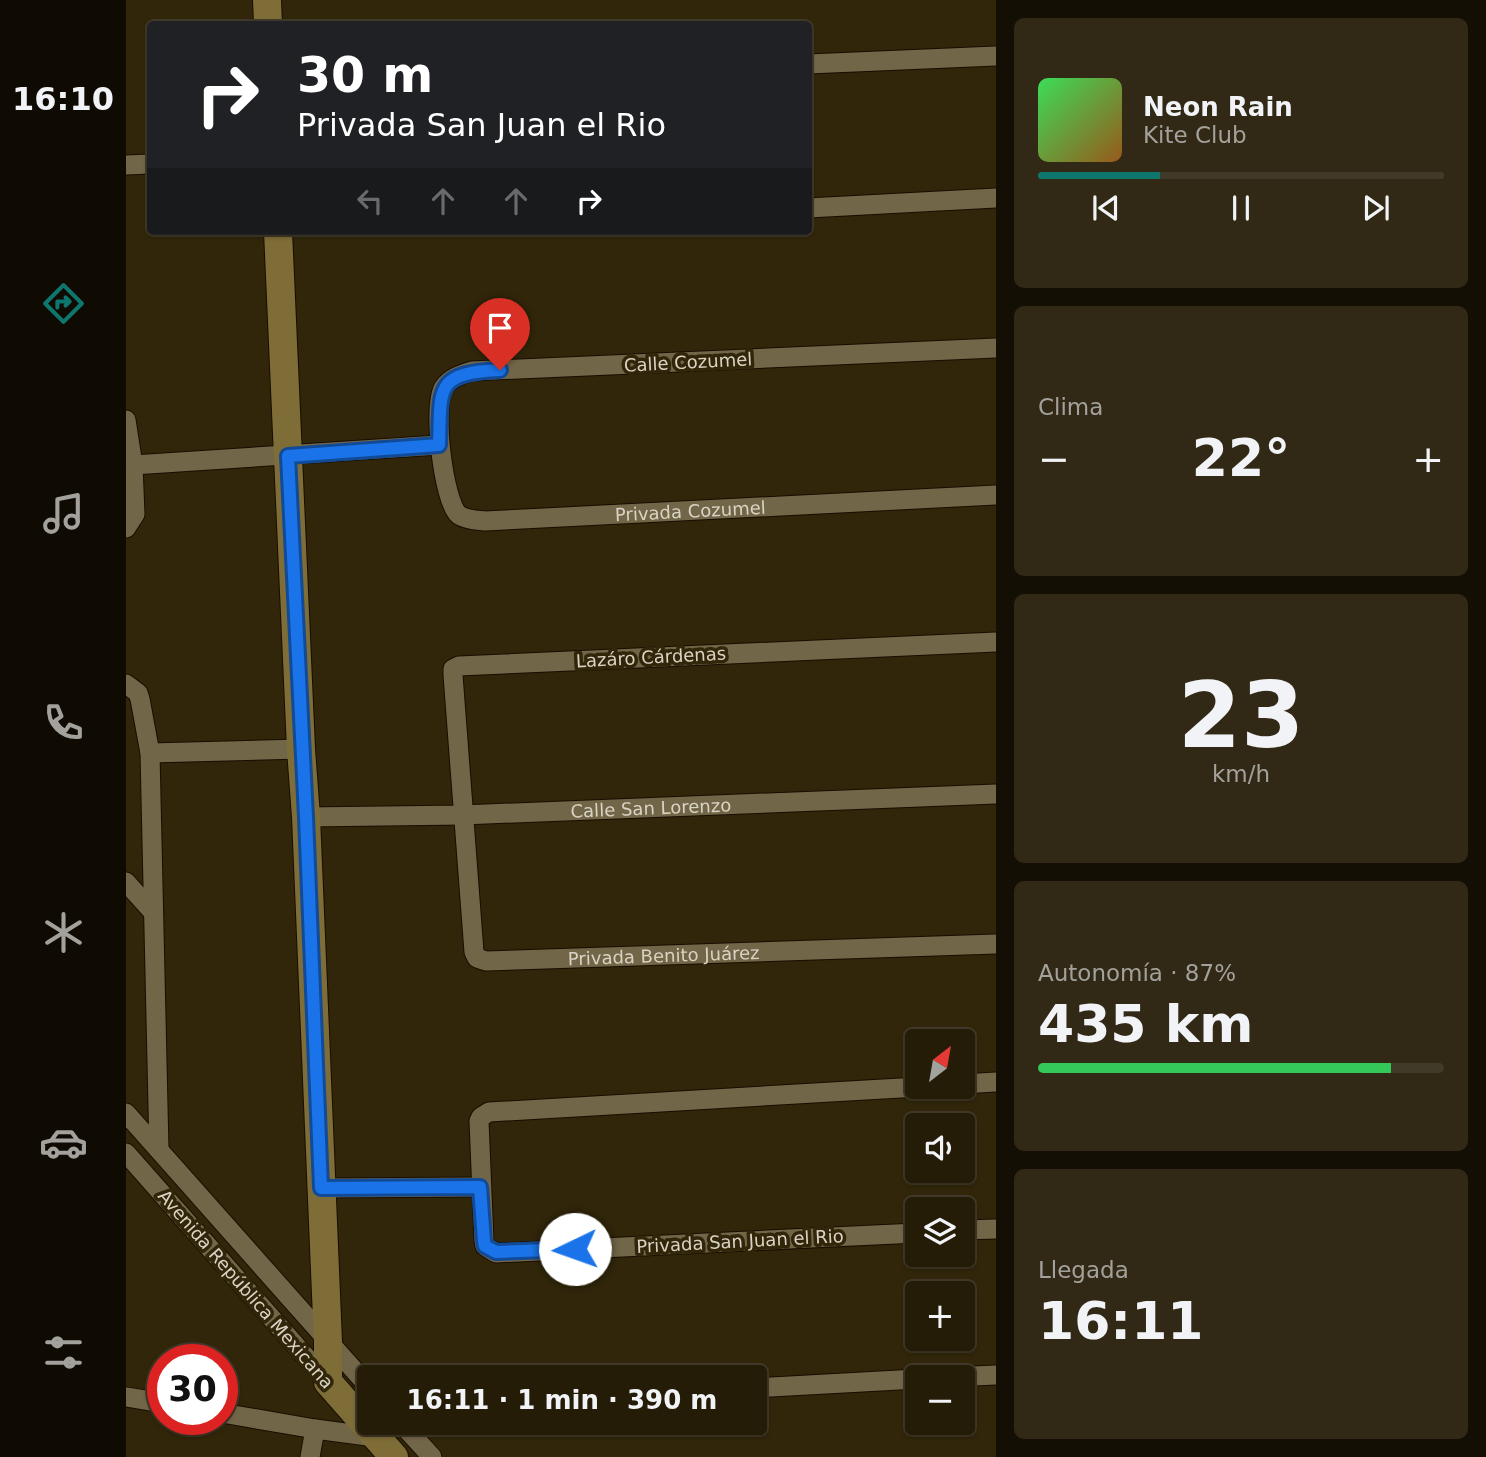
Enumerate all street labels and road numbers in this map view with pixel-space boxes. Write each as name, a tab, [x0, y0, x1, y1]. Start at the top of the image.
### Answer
street label: Calle Cozumel	[623, 348, 753, 376]
street label: Privada Cozumel	[614, 496, 766, 525]
street label: Lazáro Cárdenas	[575, 643, 727, 671]
street label: Calle San Lorenzo	[570, 794, 732, 821]
street label: Privada Benito Juárez	[567, 941, 760, 969]
street label: Avenida República Mexicana	[154, 1185, 338, 1393]
street label: Privada San Juan el Rio	[636, 1225, 844, 1257]

